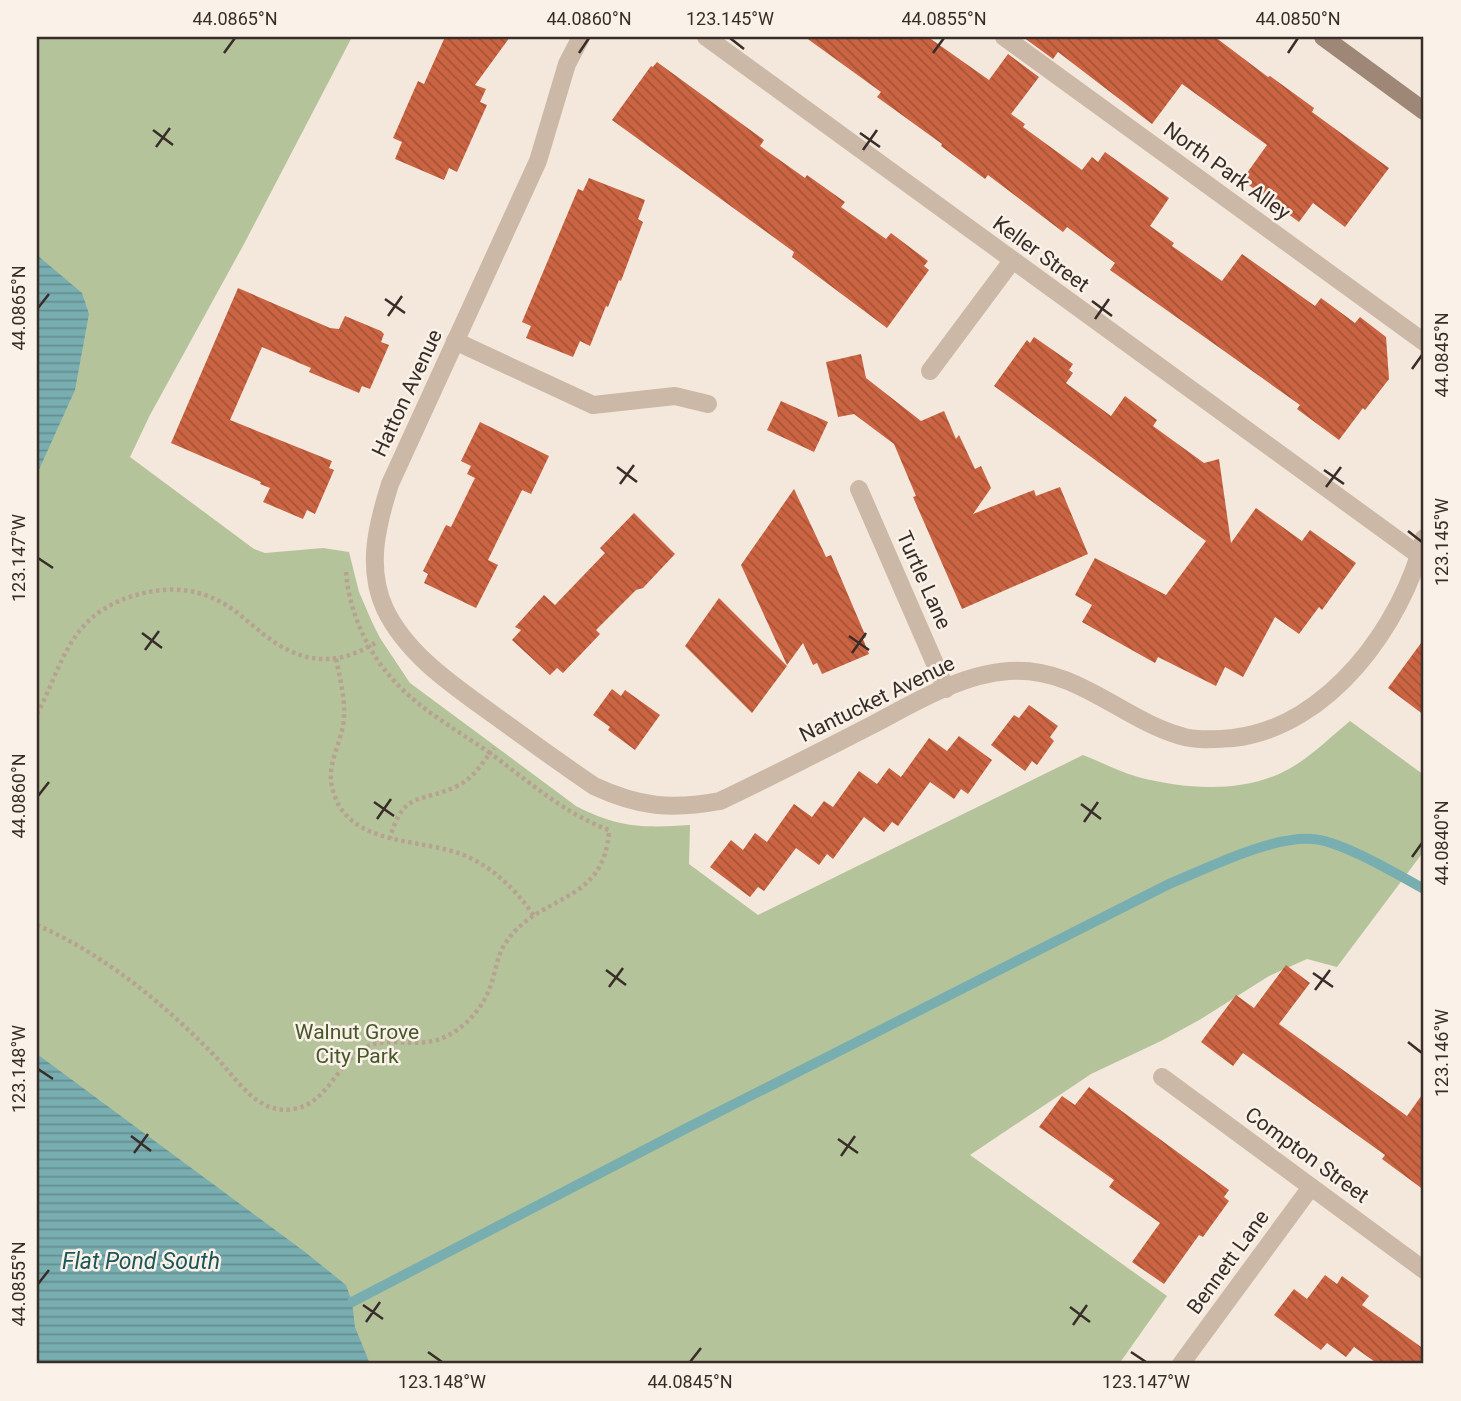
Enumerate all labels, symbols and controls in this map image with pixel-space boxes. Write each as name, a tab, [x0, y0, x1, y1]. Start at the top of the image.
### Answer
text: 44.0865°N	[192, 8, 278, 29]
text: 44.0860°N	[546, 8, 632, 29]
text: 123.145°W	[686, 8, 774, 29]
text: 44.0855°N	[901, 8, 987, 29]
text: 44.0850°N	[1255, 8, 1341, 29]
street label: North Park Alley	[1159, 117, 1295, 225]
street label: Keller Street	[988, 211, 1094, 297]
text: 44.0865°N	[8, 265, 29, 351]
text: 44.0845°N	[1431, 312, 1452, 398]
street label: Hatton Avenue	[367, 326, 447, 460]
text: 123.145°W	[1431, 498, 1452, 586]
text: 123.147°W	[8, 514, 29, 602]
street label: Turtle Lane	[892, 527, 956, 633]
street label: Nantucket Avenue	[795, 651, 959, 747]
text: 44.0860°N	[8, 753, 29, 839]
text: 44.0840°N	[1431, 800, 1452, 886]
text: 123.146°W	[1431, 1009, 1452, 1097]
park label: Walnut Grove City Park	[295, 1020, 419, 1068]
text: 123.148°W	[8, 1025, 29, 1113]
street label: Compton Street	[1241, 1102, 1374, 1208]
street label: Bennett Lane	[1182, 1205, 1274, 1319]
text: 44.0855°N	[8, 1241, 29, 1327]
water label: Flat Pond South	[62, 1248, 220, 1275]
text: 123.148°W	[398, 1371, 486, 1392]
text: 44.0845°N	[647, 1371, 733, 1392]
text: 123.147°W	[1102, 1371, 1190, 1392]

